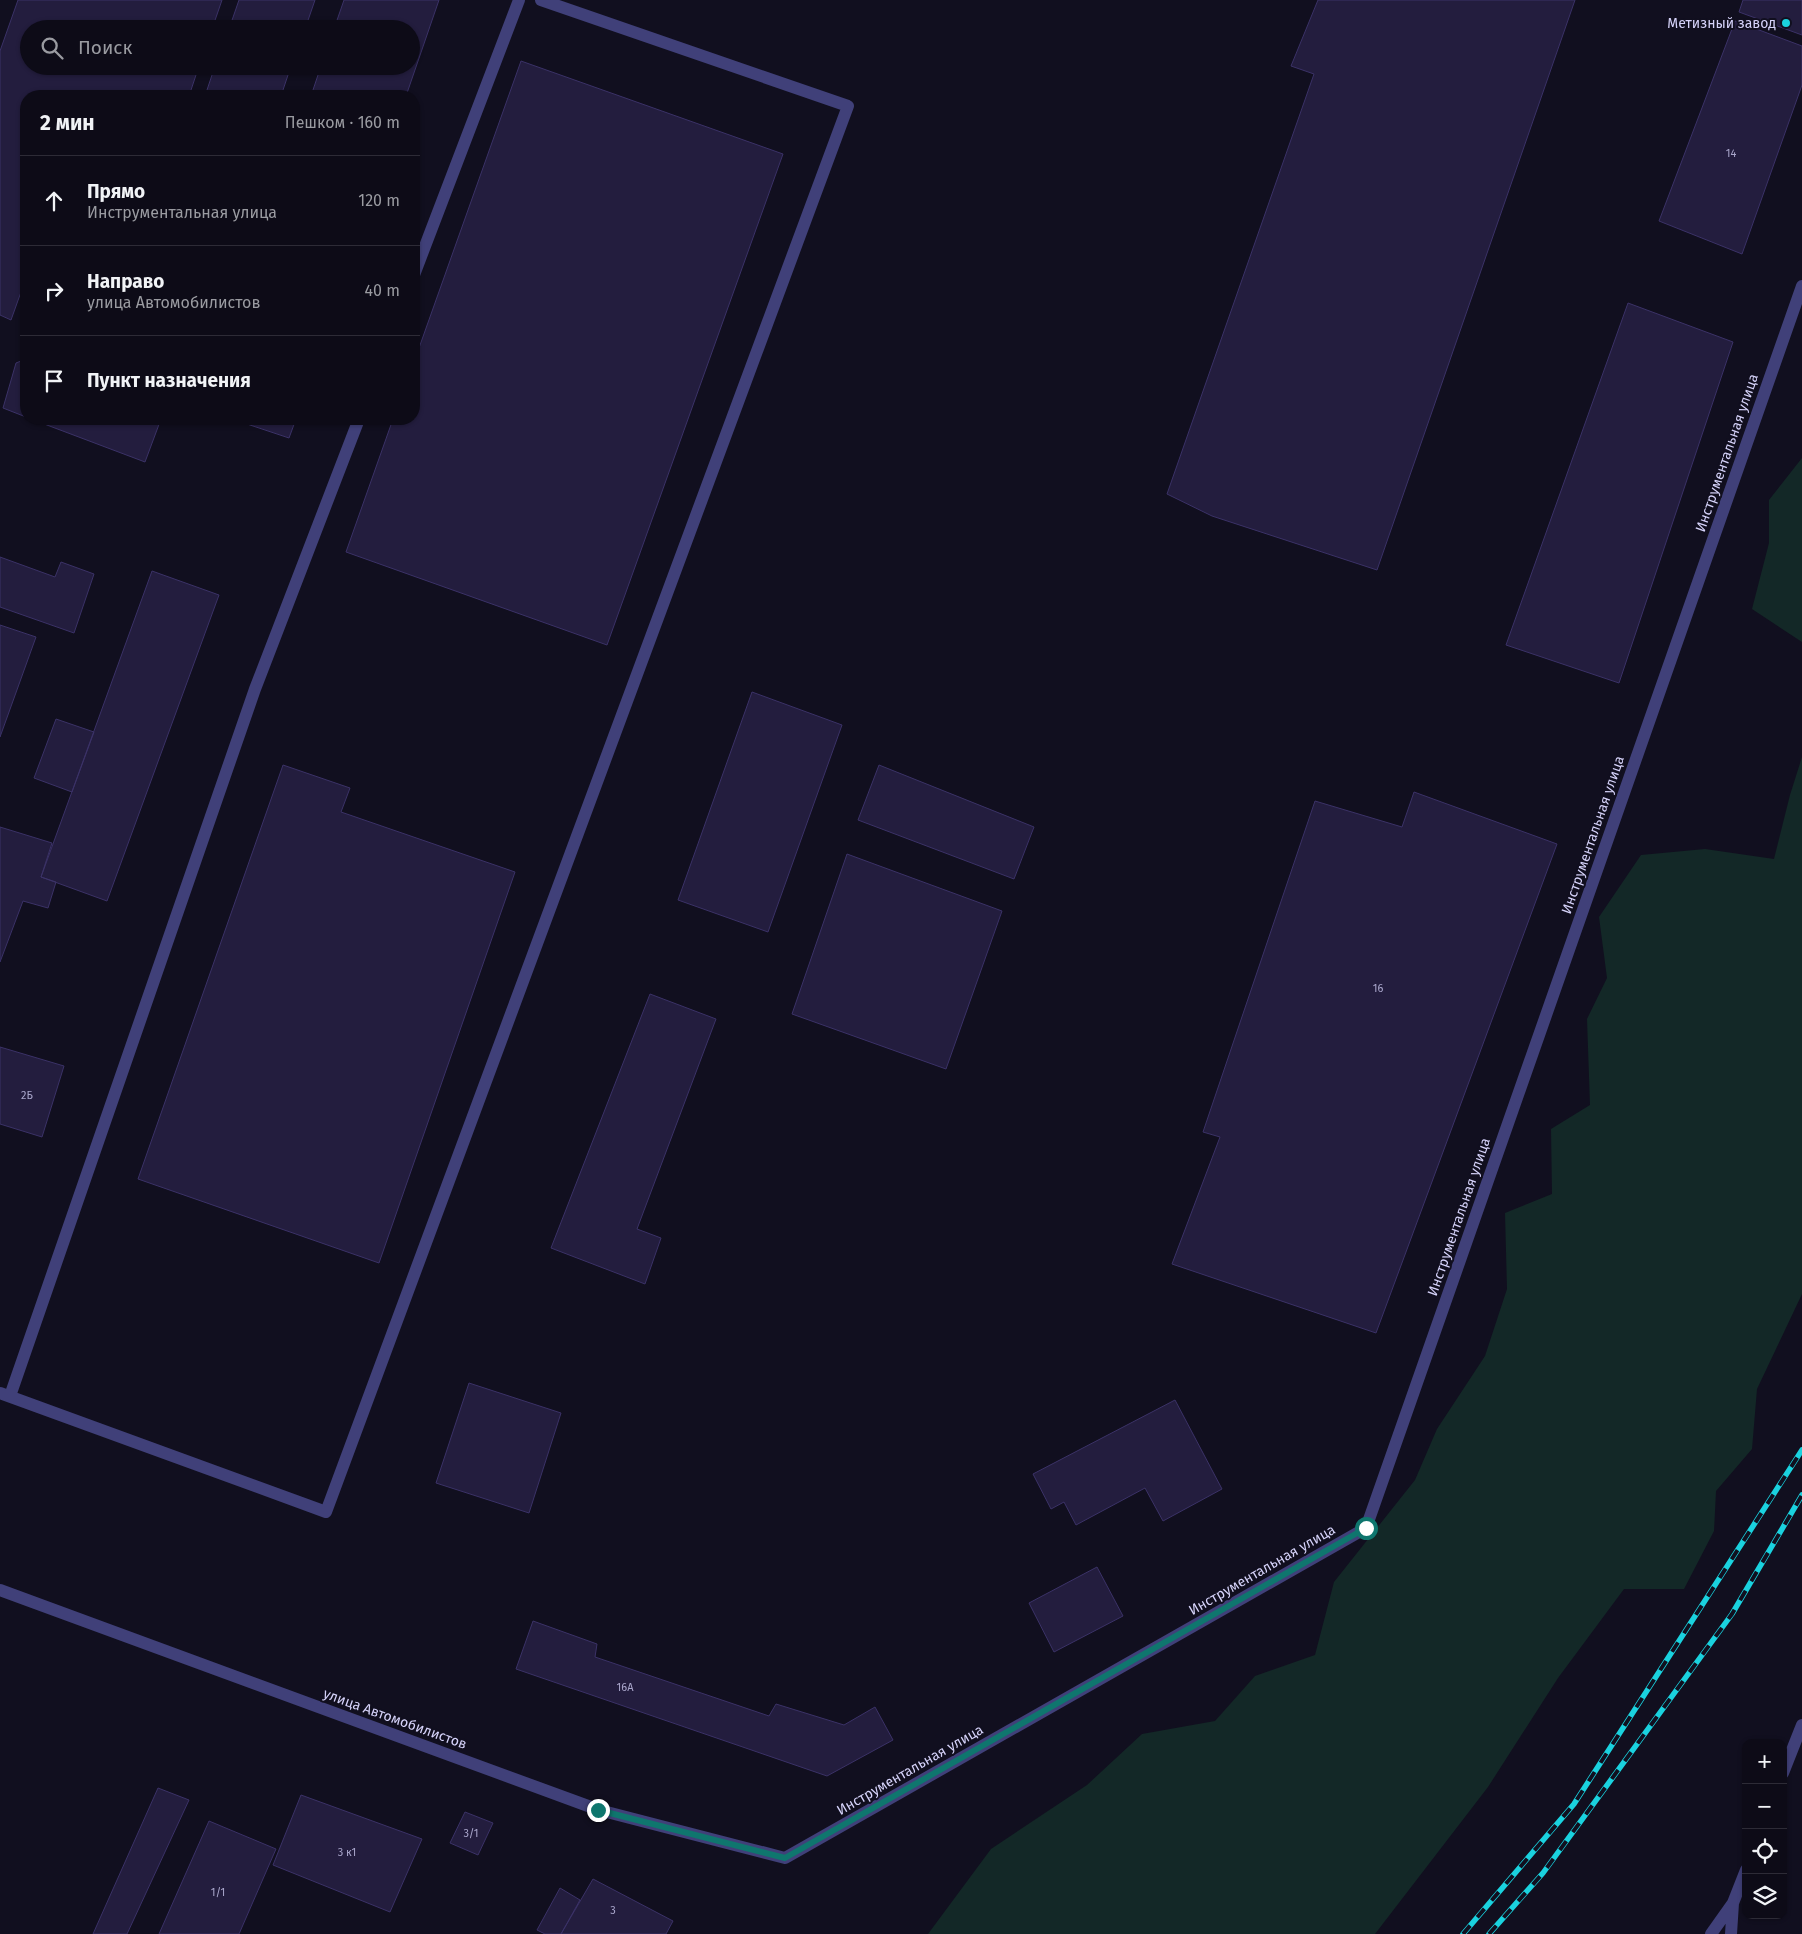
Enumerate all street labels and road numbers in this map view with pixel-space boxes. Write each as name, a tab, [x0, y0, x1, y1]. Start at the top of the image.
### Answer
street label: Инструментальная улица	[1692, 372, 1762, 534]
street label: Инструментальная улица	[1558, 754, 1628, 916]
street label: Инструментальная улица	[1424, 1136, 1494, 1298]
street label: Инструментальная улица	[1186, 1521, 1338, 1619]
street label: улица Автомобилистов	[321, 1685, 469, 1753]
street label: Инструментальная улица	[834, 1721, 986, 1819]

